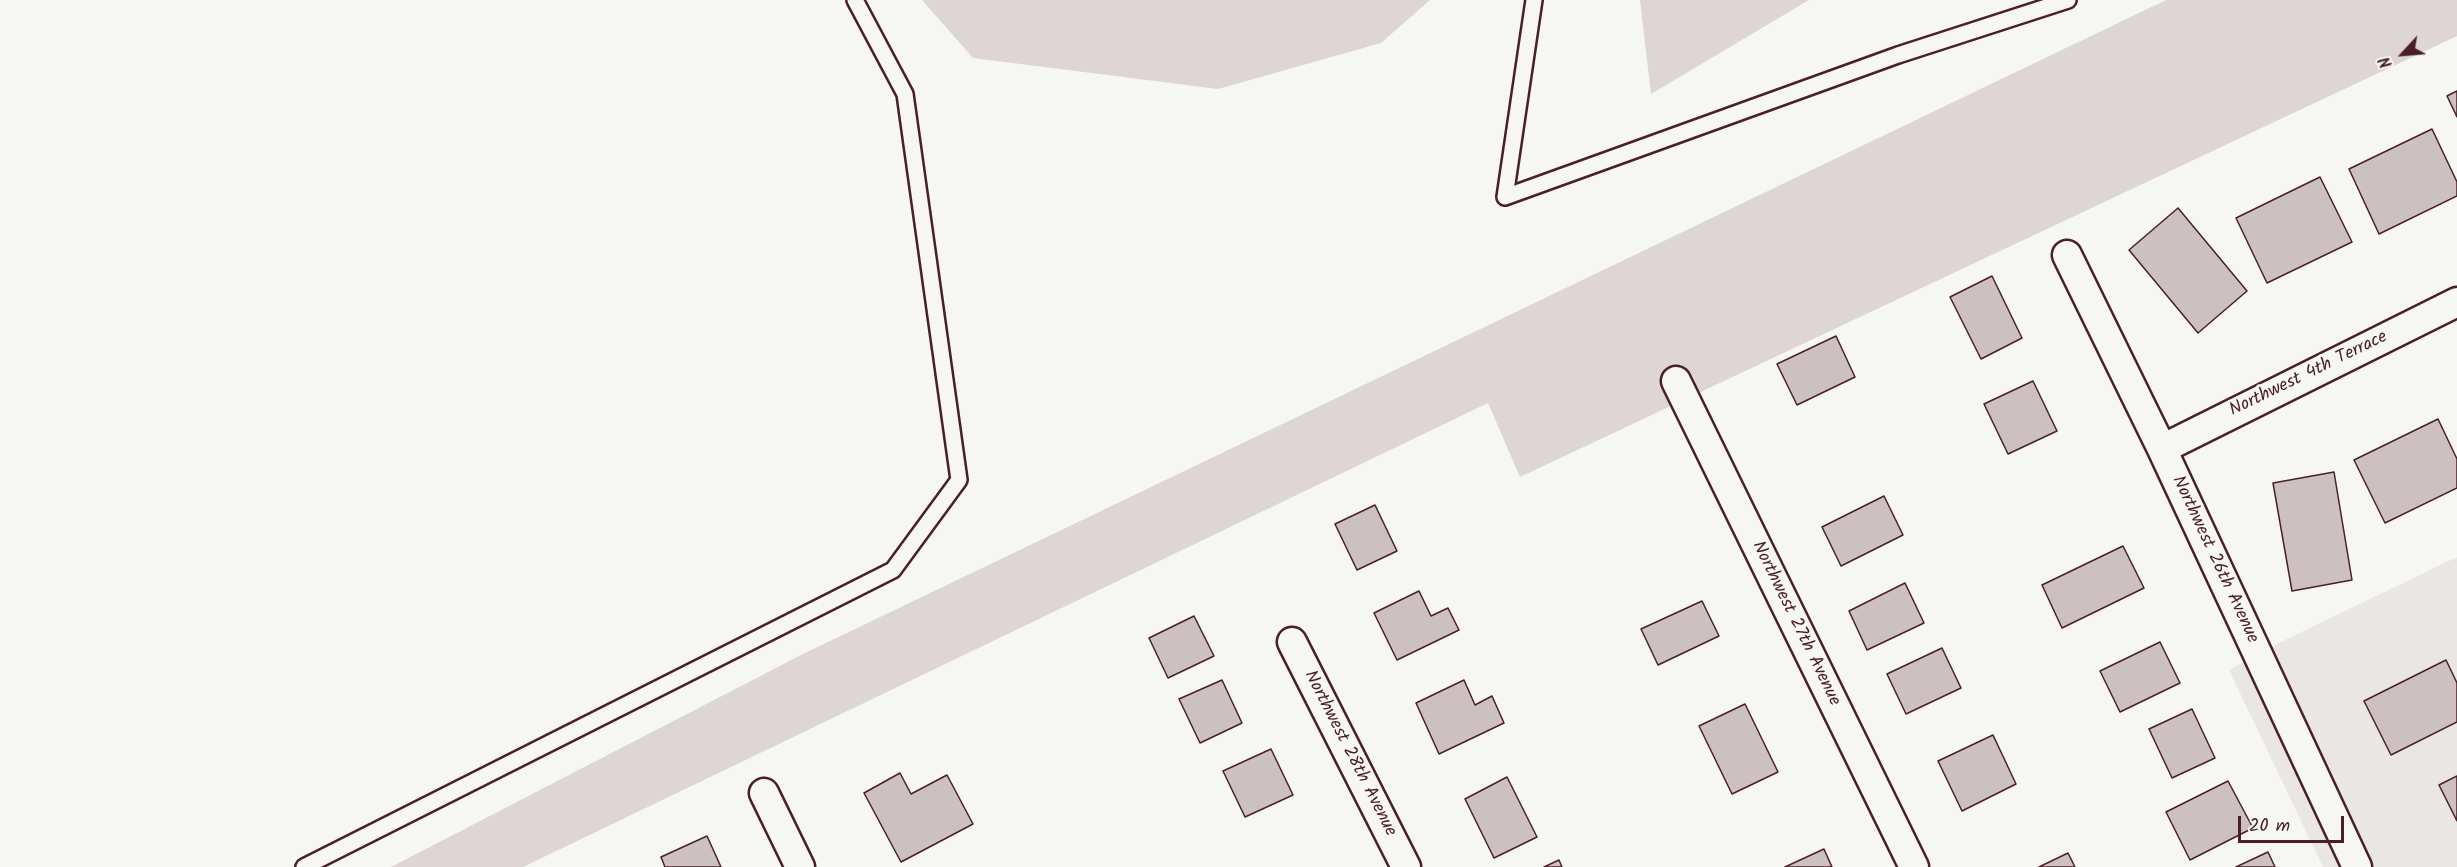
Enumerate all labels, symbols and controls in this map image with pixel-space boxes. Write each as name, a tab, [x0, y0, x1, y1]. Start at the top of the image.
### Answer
north arrow	[2373, 24, 2433, 84]
text: N	[2373, 52, 2400, 72]
street label: Northwest 4th Terrace	[2227, 327, 2391, 423]
street label: Northwest 26th Avenue	[2166, 473, 2262, 647]
street label: Northwest 27th Avenue	[1746, 538, 1844, 710]
street label: Northwest 28th Avenue	[1298, 668, 1400, 840]
scale bar	[2241, 804, 2348, 842]
text: 20 m	[2249, 812, 2290, 841]

